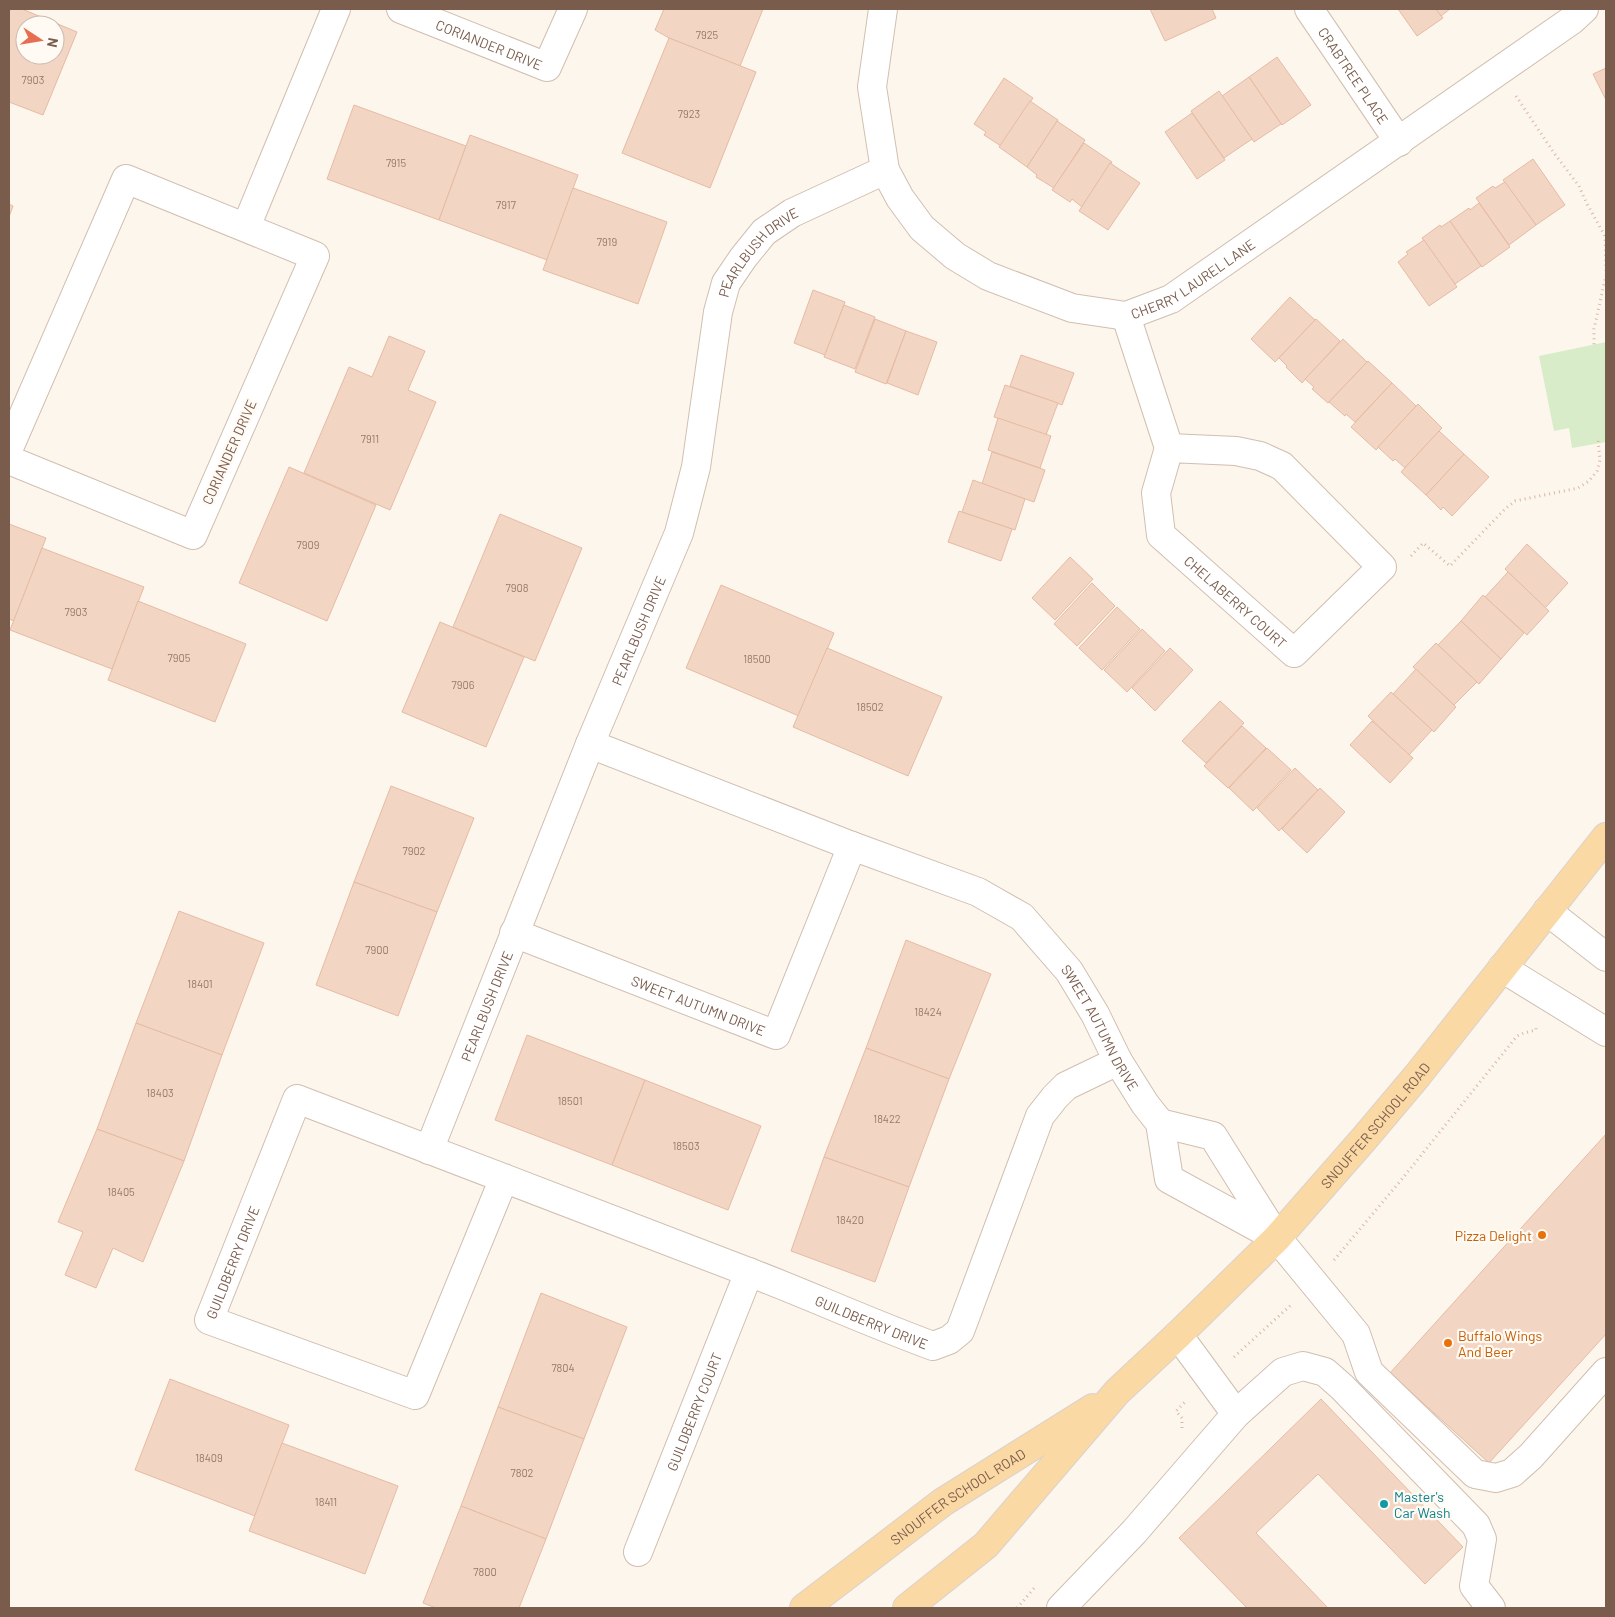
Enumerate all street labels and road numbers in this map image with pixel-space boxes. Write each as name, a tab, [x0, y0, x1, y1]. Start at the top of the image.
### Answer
street label: CORIANDER DRIVE	[434, 15, 545, 73]
street label: CRABTREE PLACE	[1315, 24, 1393, 127]
street label: PEARLBUSH DRIVE	[714, 203, 801, 299]
street label: CHERRY LAUREL LANE	[1128, 235, 1258, 322]
street label: CORIANDER DRIVE	[198, 397, 260, 507]
street label: CHELABERRY COURT	[1181, 552, 1291, 651]
street label: PEARLBUSH DRIVE	[607, 573, 669, 688]
street label: PEARLBUSH DRIVE	[457, 948, 516, 1064]
street label: SWEET AUTUMN DRIVE	[1058, 960, 1143, 1093]
street label: SWEET AUTUMN DRIVE	[629, 971, 768, 1039]
street label: SNOUFFER SCHOOL ROAD	[1317, 1059, 1433, 1191]
street label: GUILDBERRY DRIVE	[202, 1203, 262, 1321]
street label: GUILDBERRY DRIVE	[813, 1291, 931, 1352]
street label: GUILDBERRY COURT	[663, 1350, 725, 1473]
street label: SNOUFFER SCHOOL ROAD	[886, 1444, 1028, 1548]

